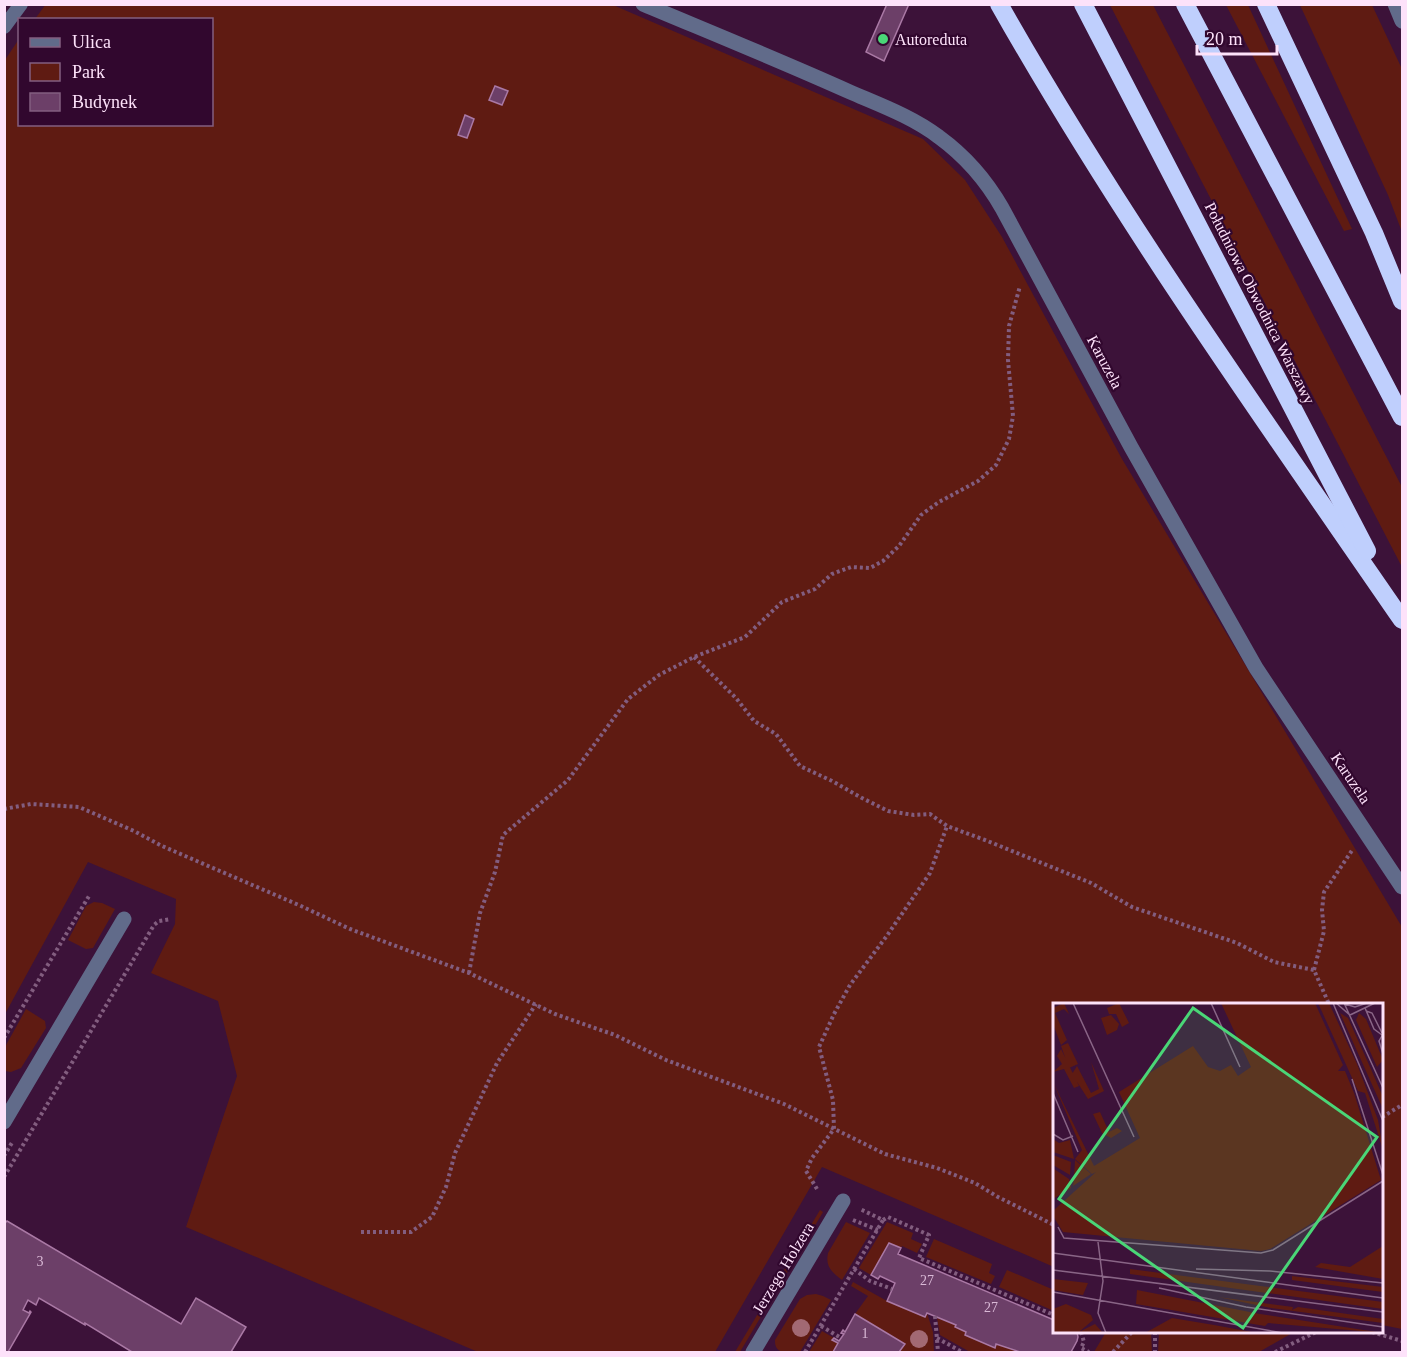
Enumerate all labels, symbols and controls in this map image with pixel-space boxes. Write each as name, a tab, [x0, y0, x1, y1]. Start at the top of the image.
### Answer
legend	[18, 18, 213, 126]
scale bar	[1197, 18, 1276, 56]
text: 20 m	[1206, 29, 1243, 49]
place label: Autoreduta	[895, 31, 967, 48]
text: Ulica	[72, 32, 111, 52]
marker: Autoreduta	[876, 32, 890, 46]
text: Park	[72, 62, 105, 82]
text: Budynek	[72, 92, 137, 112]
street label: Południowa Obwodnica Warszawy	[1201, 199, 1318, 407]
street label: Karuzela	[1084, 333, 1126, 391]
street label: Karuzela	[1328, 749, 1374, 807]
inset map	[1053, 1003, 1383, 1333]
street label: Jerzego Holzera	[749, 1219, 818, 1317]
house number: 3	[37, 1254, 44, 1269]
house number: 27	[920, 1273, 934, 1288]
house number: 27	[984, 1300, 998, 1315]
house number: 1	[862, 1326, 869, 1341]

